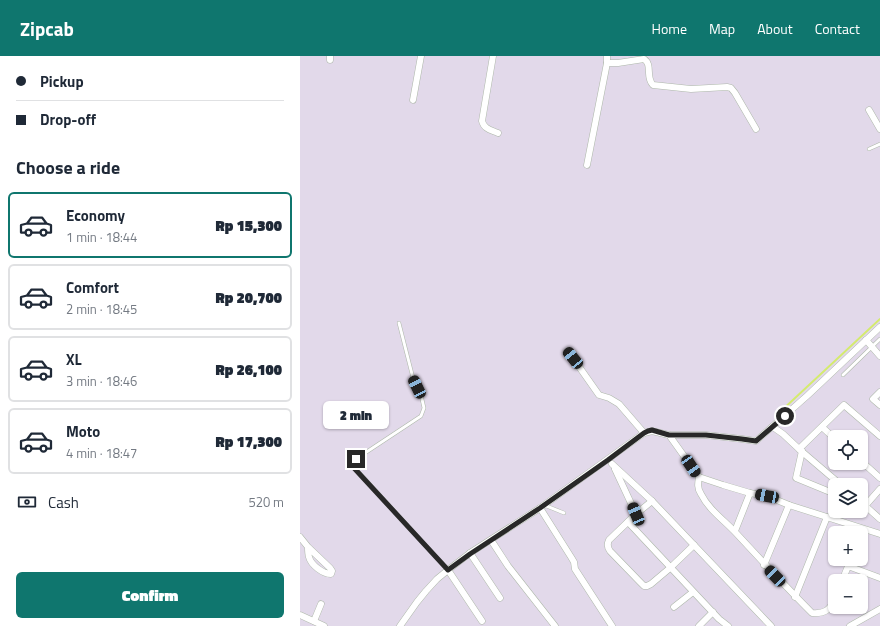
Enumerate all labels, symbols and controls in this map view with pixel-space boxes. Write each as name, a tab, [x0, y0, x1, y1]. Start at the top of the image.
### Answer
text: Zipcab	[20, 14, 74, 43]
text: Home	[652, 18, 687, 39]
text: Map	[709, 18, 735, 39]
text: About	[757, 18, 793, 39]
text: Contact	[815, 18, 860, 39]
text: Pickup	[40, 70, 84, 93]
text: Drop-off	[40, 108, 96, 131]
text: Choose a ride	[16, 154, 120, 181]
text: Economy	[66, 204, 125, 227]
icon: car	[18, 207, 54, 243]
text: Rp 15,300	[215, 214, 282, 237]
text: 1 min · 18:44	[66, 227, 137, 247]
text: Comfort	[66, 276, 119, 299]
icon: car	[18, 279, 54, 315]
text: Rp 20,700	[215, 286, 282, 309]
text: 2 min · 18:45	[66, 299, 137, 319]
car	[561, 345, 585, 371]
text: XL	[66, 348, 82, 371]
icon: car	[18, 351, 54, 387]
text: Rp 26,100	[215, 358, 282, 381]
text: 3 min · 18:46	[66, 371, 137, 391]
car	[406, 374, 428, 400]
callout: 2 min	[323, 401, 389, 429]
text: 2 min	[340, 405, 372, 425]
route start	[776, 407, 794, 425]
text: Moto	[66, 420, 100, 443]
icon: car	[18, 423, 54, 459]
text: Rp 17,300	[215, 430, 282, 453]
map controls	[828, 430, 868, 614]
button: locate	[828, 430, 868, 470]
text: 4 min · 18:47	[66, 443, 137, 463]
route end	[347, 450, 365, 468]
car	[679, 453, 703, 479]
button: layers	[828, 478, 868, 518]
car	[754, 488, 780, 504]
icon: cash	[16, 491, 38, 513]
text: Cash	[48, 491, 79, 514]
text: 520 m	[248, 492, 284, 512]
car	[626, 501, 646, 527]
button: +	[828, 526, 868, 566]
car	[762, 563, 788, 589]
button: Confirm	[16, 572, 284, 618]
button: −	[828, 574, 868, 614]

